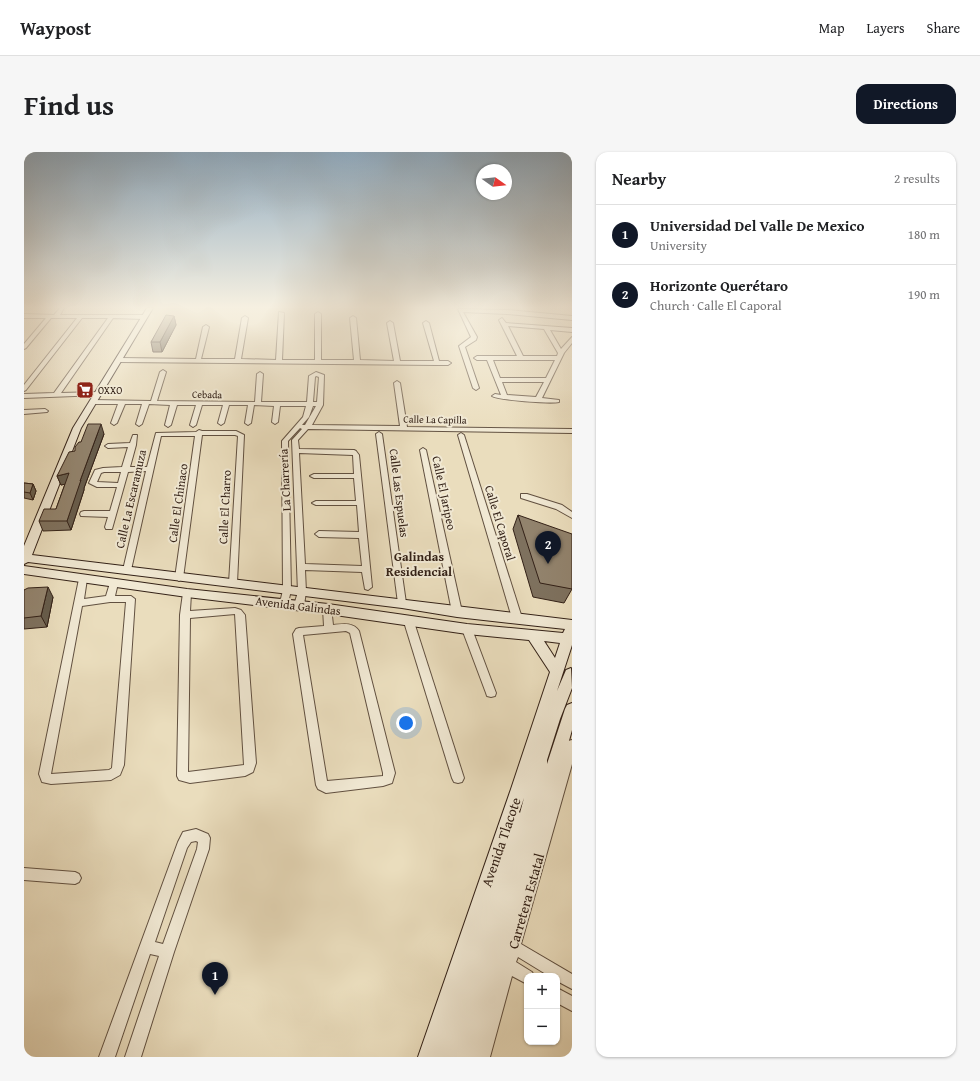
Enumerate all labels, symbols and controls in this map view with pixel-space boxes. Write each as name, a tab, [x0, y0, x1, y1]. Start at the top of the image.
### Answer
text: Waypost	[20, 14, 91, 42]
text: Map	[819, 18, 845, 38]
text: Layers	[867, 18, 905, 38]
text: Share	[927, 18, 960, 38]
text: Find us	[24, 84, 114, 125]
button: Directions	[856, 84, 956, 124]
north arrow	[476, 164, 512, 200]
text: Nearby	[612, 166, 666, 191]
text: 2 results	[894, 169, 940, 188]
text: Universidad Del Valle De Mexico	[650, 215, 864, 236]
text: 1	[622, 225, 628, 244]
text: 180 m	[908, 225, 940, 244]
text: University	[650, 236, 707, 255]
text: Horizonte Querétaro	[650, 275, 788, 296]
text: 2	[622, 285, 628, 304]
text: 190 m	[908, 285, 940, 304]
text: Church · Calle El Caporal	[650, 296, 782, 315]
supermarket icon: OXXO	[75, 380, 95, 400]
place label: OXXO	[98, 383, 122, 398]
street label: Cebada	[192, 387, 222, 402]
street label: Calle La Capilla	[403, 411, 467, 428]
street label: Calle La Escaramuza	[111, 447, 150, 550]
street label: La Charrería	[274, 448, 295, 512]
street label: Calle Las Espuelas	[386, 448, 413, 539]
street label: Calle El Jaripeo	[428, 454, 461, 531]
street label: Calle El Chinaco	[164, 462, 191, 544]
street label: Calle El Charro	[214, 470, 235, 544]
street label: Calle El Caporal	[481, 483, 520, 563]
pin: 2	[535, 531, 561, 564]
district label: Galindas Residencial	[386, 547, 452, 581]
street label: Avenida Galindas	[254, 592, 342, 619]
your location	[396, 713, 416, 733]
street label: Avenida Tlacote	[476, 794, 526, 889]
street label: Carretera Estatal	[503, 851, 549, 951]
pin: 1	[202, 962, 228, 995]
map controls	[524, 973, 560, 1045]
button: +	[524, 973, 560, 1009]
button: −	[524, 1009, 560, 1045]

